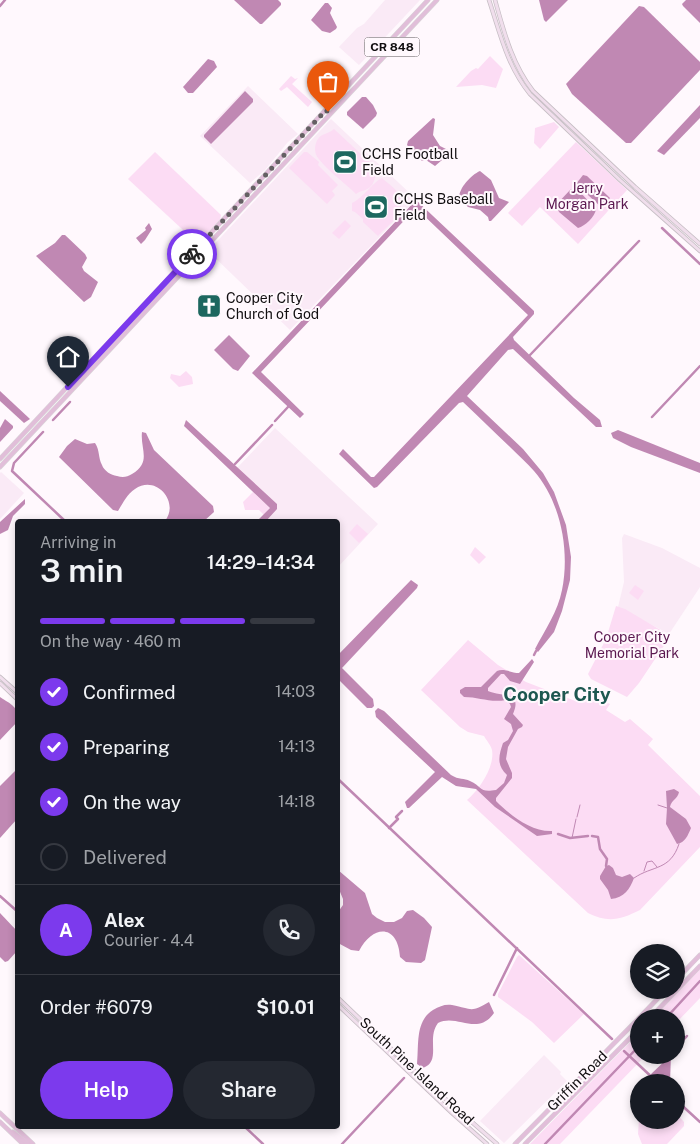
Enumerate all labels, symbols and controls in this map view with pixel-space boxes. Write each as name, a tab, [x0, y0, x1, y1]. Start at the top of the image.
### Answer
road number: CR 848	[364, 38, 420, 56]
pin	[307, 61, 349, 112]
icon: bag	[314, 68, 342, 96]
place label: CCHS Football Field	[362, 146, 458, 178]
sports icon: CCHS Football Field	[332, 149, 358, 175]
park label: Jerry Morgan Park	[545, 180, 629, 212]
place label: CCHS Baseball Field	[394, 191, 493, 223]
sports icon: CCHS Baseball Field	[363, 194, 389, 220]
courier	[167, 229, 217, 279]
icon: bike	[178, 240, 206, 268]
place label: Cooper City Church of God	[226, 290, 319, 322]
church icon: Cooper City Church of God	[196, 293, 222, 319]
pin	[47, 336, 89, 387]
icon: home	[54, 343, 82, 371]
text: Arriving in	[40, 533, 116, 552]
text: 14:29–14:34	[207, 551, 315, 573]
text: 3 min	[40, 552, 124, 589]
park label: Cooper City Memorial Park	[585, 629, 679, 661]
text: On the way · 460 m	[40, 632, 181, 651]
icon: check	[40, 678, 68, 706]
text: Confirmed	[83, 681, 176, 703]
text: 14:03	[275, 682, 315, 701]
district label: Cooper City	[503, 683, 611, 705]
icon: check	[40, 733, 68, 761]
text: Preparing	[83, 736, 170, 758]
text: 14:13	[278, 737, 315, 756]
icon: check	[40, 788, 68, 816]
text: On the way	[83, 791, 181, 813]
text: 14:18	[278, 792, 315, 811]
text: Delivered	[83, 846, 167, 868]
button: phone	[263, 904, 315, 956]
text: Alex	[104, 909, 145, 931]
text: A	[59, 919, 73, 941]
text: Courier · 4.4	[104, 931, 194, 950]
map controls	[630, 944, 685, 1129]
button: layers	[630, 944, 685, 999]
text: Order #6079	[40, 996, 153, 1018]
text: $10.01	[256, 996, 315, 1018]
button: +	[630, 1009, 685, 1064]
street label: South Pine Island Road	[357, 1014, 477, 1128]
street label: Griffin Road	[544, 1048, 610, 1114]
button: Help	[40, 1061, 173, 1119]
button: Share	[183, 1061, 315, 1119]
button: −	[630, 1074, 685, 1129]

